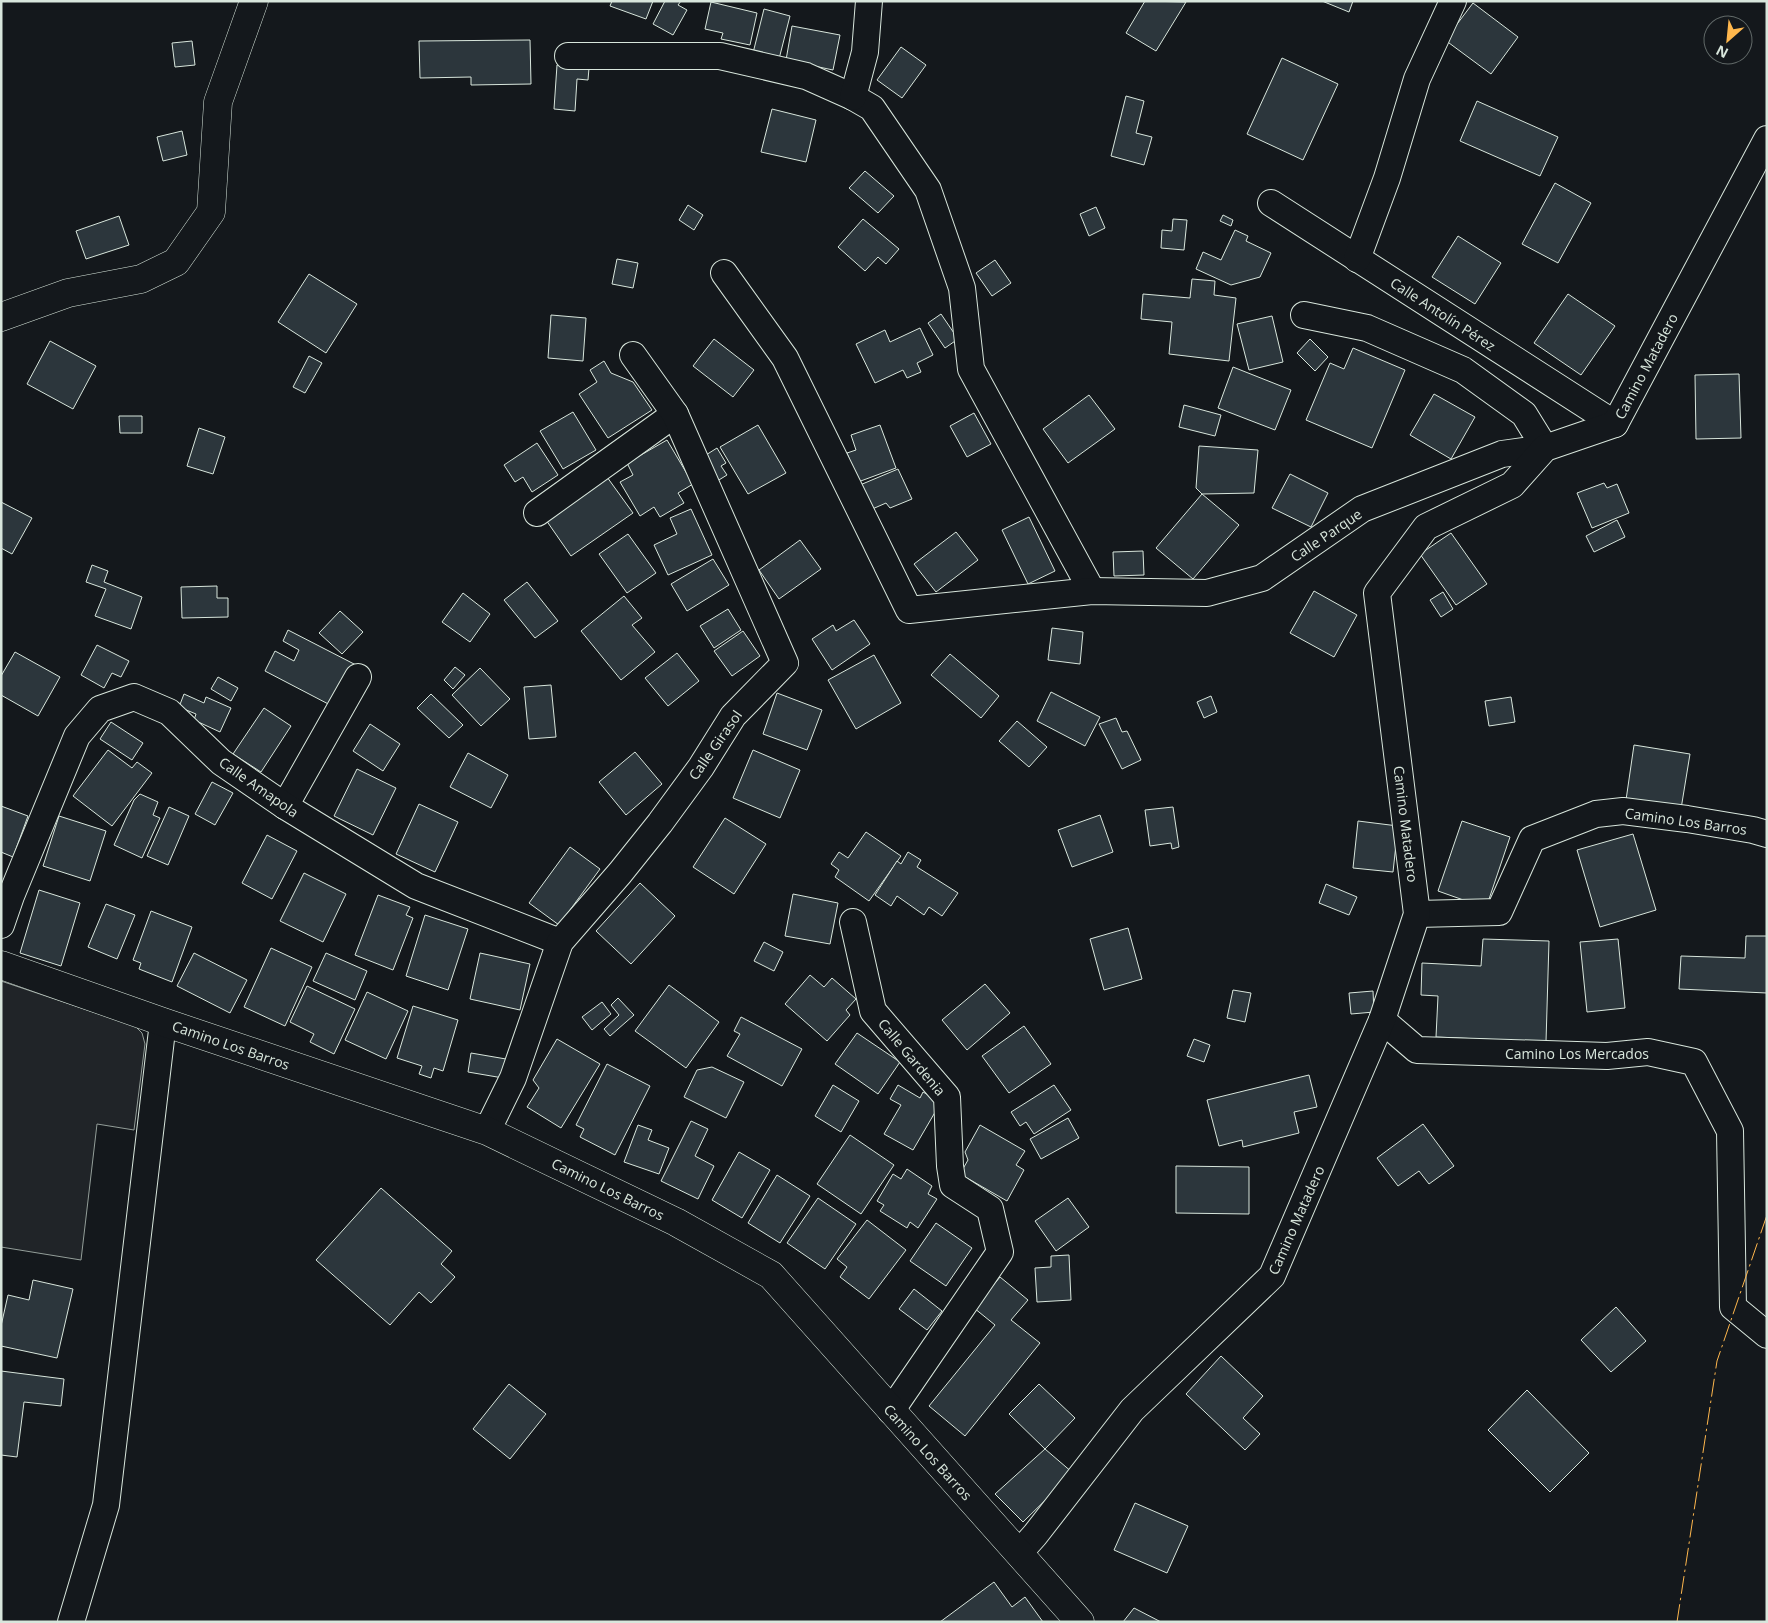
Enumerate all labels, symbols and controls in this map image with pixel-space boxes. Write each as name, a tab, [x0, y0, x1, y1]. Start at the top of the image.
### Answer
north arrow	[1703, 15, 1753, 65]
text: N	[1712, 41, 1731, 63]
street label: Calle Antolín Pérez	[1387, 273, 1500, 355]
street label: Camino Matadero	[1610, 310, 1682, 422]
street label: Calle Parque	[1287, 504, 1365, 566]
street label: Calle Girasol	[684, 706, 746, 784]
street label: Calle Amapola	[215, 753, 303, 821]
street label: Camino Matadero	[1389, 765, 1423, 883]
street label: Camino Los Barros	[1624, 803, 1749, 839]
street label: Calle Gardenia	[874, 1014, 950, 1100]
street label: Camino Los Barros	[170, 1016, 293, 1074]
street label: Camino Los Mercados	[1505, 1044, 1649, 1063]
street label: Camino Los Barros	[548, 1153, 668, 1225]
street label: Camino Matadero	[1263, 1162, 1329, 1278]
street label: Camino Los Barros	[880, 1400, 976, 1504]

